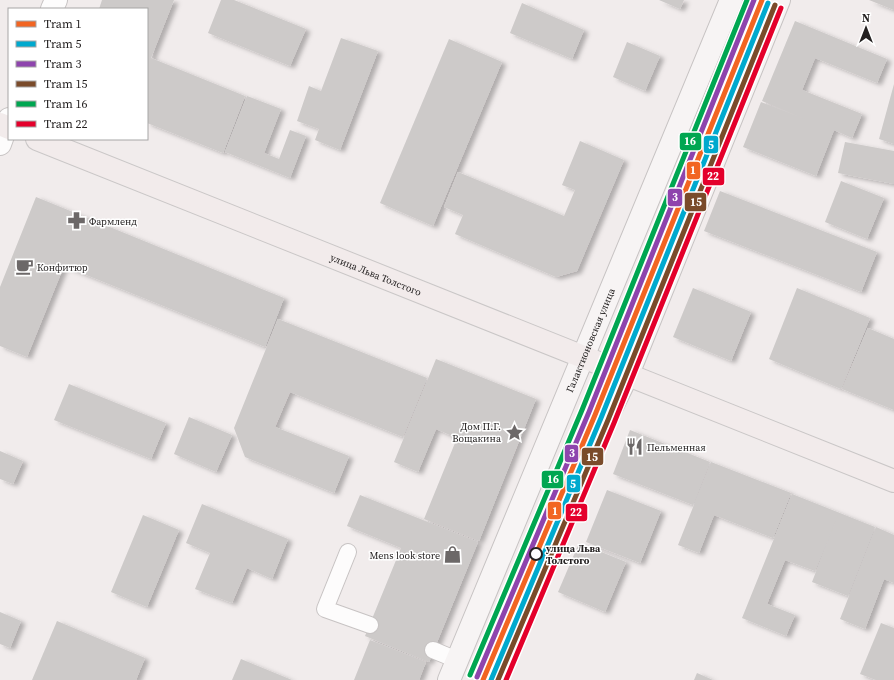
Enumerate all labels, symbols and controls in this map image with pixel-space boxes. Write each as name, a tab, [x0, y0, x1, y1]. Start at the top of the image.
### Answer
legend	[8, 8, 148, 140]
north arrow	[846, 8, 886, 48]
text: N	[862, 11, 870, 26]
text: Tram 1	[44, 16, 82, 32]
text: Tram 5	[44, 36, 82, 52]
text: Tram 3	[44, 56, 82, 72]
text: Tram 15	[44, 76, 88, 92]
text: Tram 16	[44, 96, 88, 112]
text: Tram 22	[44, 116, 88, 132]
line badge: 16	[679, 132, 702, 151]
text: 16	[684, 134, 696, 149]
line badge: 5	[703, 135, 719, 154]
text: 5	[708, 138, 714, 153]
line badge: 1	[686, 161, 701, 180]
text: 1	[690, 163, 696, 178]
line badge: 22	[702, 167, 725, 186]
text: 22	[707, 169, 719, 184]
line badge: 3	[667, 188, 683, 207]
text: 3	[672, 190, 678, 205]
line badge: 15	[684, 192, 707, 212]
text: 15	[690, 195, 702, 210]
pharmacy icon: Фармленд	[66, 211, 86, 231]
place label: Фармленд	[89, 215, 137, 228]
street label: улица Льва Толстого	[328, 251, 424, 299]
cafe icon: Конфитюр	[14, 257, 34, 277]
place label: Конфитюр	[37, 261, 88, 274]
street label: Галактионовская улица	[563, 285, 618, 394]
place label: Дом П.Г. Вощакина	[452, 420, 502, 445]
place icon: Дом П.Г. Вощакина	[504, 422, 524, 442]
restaurant icon: Пельменная	[624, 437, 644, 457]
place label: Пельменная	[647, 441, 706, 454]
line badge: 3	[564, 444, 579, 463]
text: 3	[569, 446, 575, 461]
line badge: 15	[581, 447, 604, 466]
text: 15	[586, 450, 598, 465]
line badge: 16	[541, 470, 564, 489]
text: 16	[547, 472, 559, 487]
line badge: 5	[566, 474, 581, 493]
text: 5	[570, 477, 576, 492]
line badge: 1	[547, 501, 562, 520]
line badge: 22	[565, 503, 588, 522]
text: 1	[552, 504, 558, 519]
text: 22	[570, 505, 582, 520]
place label: улица Льва Толстого	[545, 542, 601, 567]
shop icon: Mens look store	[443, 545, 463, 565]
marker: улица Льва Толстого	[529, 547, 543, 561]
place label: Mens look store	[369, 549, 440, 562]

